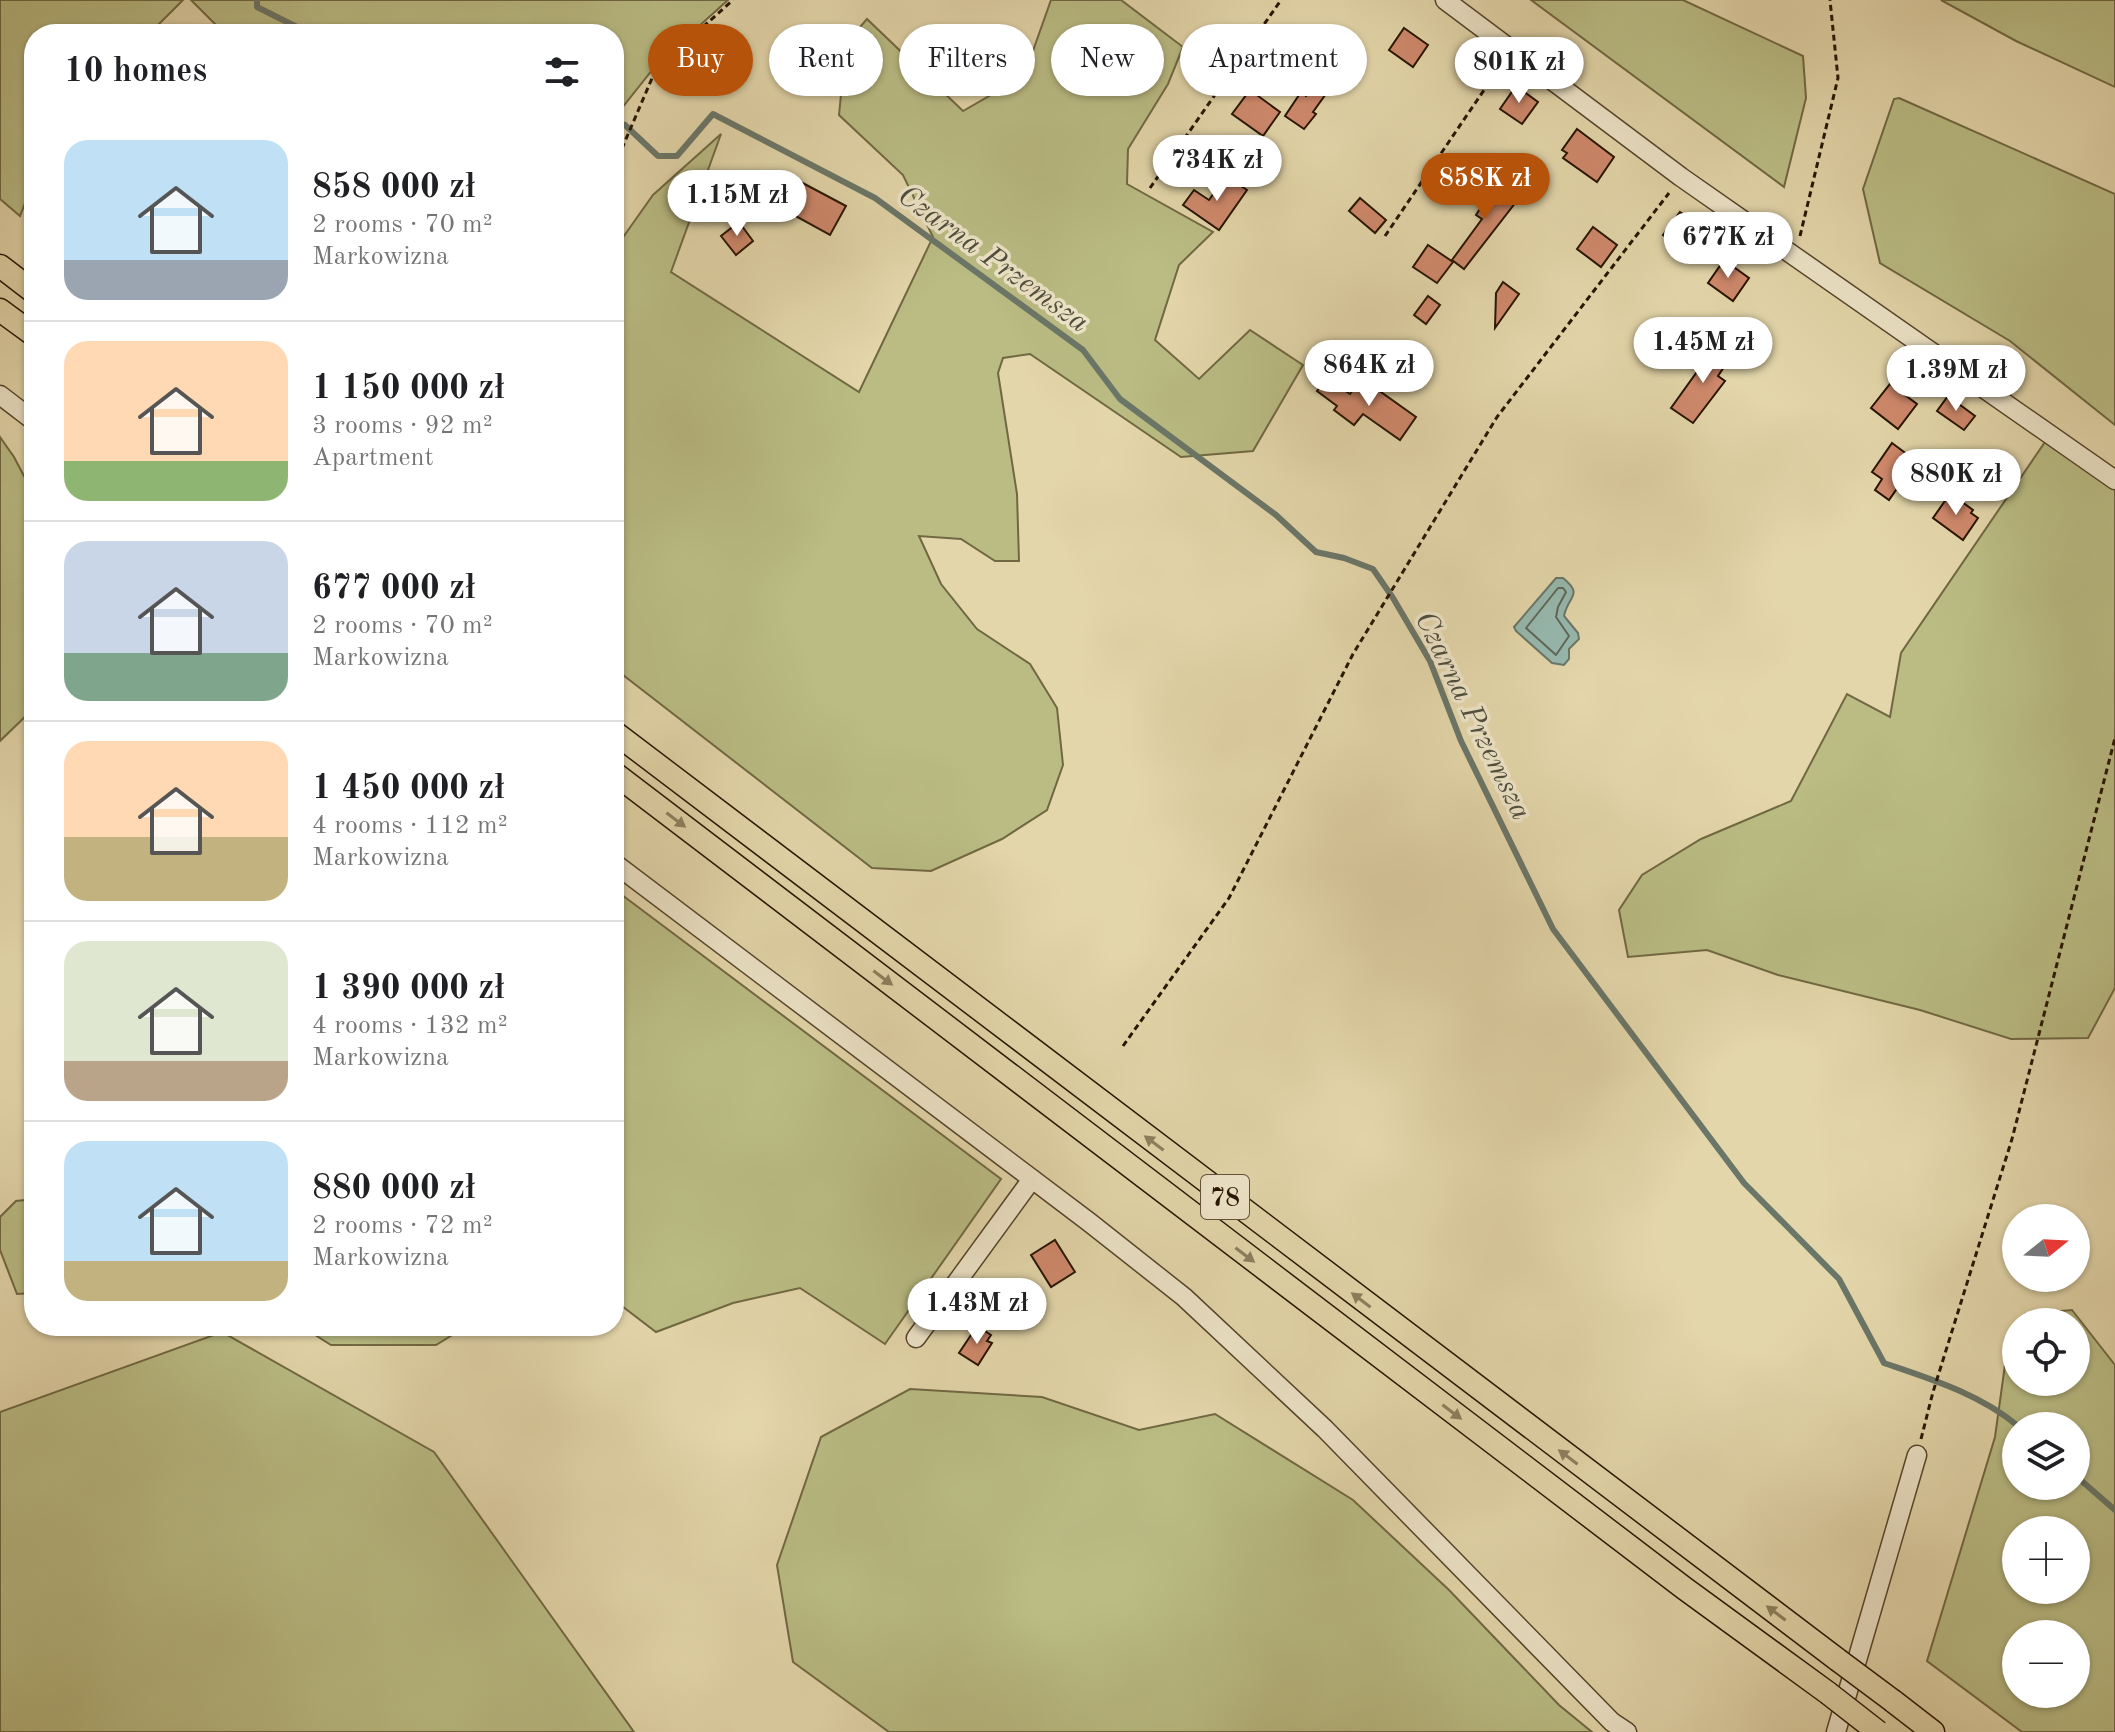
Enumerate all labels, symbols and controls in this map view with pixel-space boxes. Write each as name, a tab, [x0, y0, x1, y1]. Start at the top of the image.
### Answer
chip: Buy	[648, 24, 753, 96]
chip: Rent	[769, 24, 883, 96]
chip: Filters	[899, 24, 1035, 96]
chip: New	[1051, 24, 1164, 96]
chip: Apartment	[1180, 24, 1367, 96]
pin: 801K zł	[1445, 37, 1593, 105]
icon: filters	[540, 50, 584, 94]
text: 801K zł	[1473, 50, 1565, 76]
text: 10 homes	[64, 55, 207, 89]
pin: 734K zł	[1143, 135, 1291, 203]
text: 734K zł	[1171, 148, 1263, 174]
pin: 858K zł	[1411, 153, 1559, 221]
text: 858K zł	[1439, 166, 1531, 192]
pin: 1.15M zł	[654, 170, 820, 238]
text: 858 000 zł	[312, 171, 475, 205]
icon: home	[128, 172, 224, 268]
water label: Czarna Przemsza	[892, 180, 1094, 339]
text: 1.15M zł	[686, 183, 788, 209]
text: 2 rooms · 70 m²	[312, 212, 493, 238]
pin: 677K zł	[1654, 212, 1802, 280]
text: 677K zł	[1682, 225, 1774, 251]
text: Markowizna	[312, 244, 449, 270]
pin: 1.45M zł	[1620, 317, 1786, 385]
text: 1.45M zł	[1652, 330, 1754, 356]
pin: 864K zł	[1295, 340, 1443, 408]
pin: 1.39M zł	[1873, 345, 2039, 413]
text: 864K zł	[1323, 353, 1415, 379]
text: 1.39M zł	[1905, 358, 2007, 384]
text: 1 150 000 zł	[312, 372, 505, 406]
icon: home	[128, 373, 224, 469]
text: 3 rooms · 92 m²	[312, 413, 493, 439]
text: Apartment	[312, 445, 434, 471]
pin: 880K zł	[1882, 449, 2030, 517]
text: 880K zł	[1910, 462, 2002, 488]
text: 677 000 zł	[312, 572, 475, 606]
icon: home	[128, 573, 224, 669]
water label: Czarna Przemsza	[1409, 607, 1536, 825]
text: 2 rooms · 70 m²	[312, 613, 493, 639]
text: Markowizna	[312, 645, 449, 671]
text: 1 450 000 zł	[312, 772, 505, 806]
icon: home	[128, 773, 224, 869]
one-way arrow	[666, 812, 686, 828]
text: 4 rooms · 112 m²	[312, 813, 508, 839]
text: Markowizna	[312, 845, 449, 871]
one-way arrow	[873, 970, 893, 986]
text: 1 390 000 zł	[312, 972, 505, 1006]
icon: home	[128, 973, 224, 1069]
text: 4 rooms · 132 m²	[312, 1013, 508, 1039]
text: Markowizna	[312, 1045, 449, 1071]
one-way arrow	[1144, 1135, 1164, 1151]
text: 880 000 zł	[312, 1172, 475, 1206]
icon: home	[128, 1173, 224, 1269]
road number: 78	[1201, 1175, 1249, 1219]
north arrow	[2002, 1204, 2090, 1292]
map controls	[2002, 1204, 2090, 1708]
text: 2 rooms · 72 m²	[312, 1213, 493, 1239]
text: Markowizna	[312, 1245, 449, 1271]
one-way arrow	[1235, 1246, 1255, 1262]
pin: 1.43M zł	[894, 1278, 1060, 1346]
text: 1.43M zł	[926, 1291, 1028, 1317]
one-way arrow	[1351, 1293, 1371, 1309]
button: locate	[2002, 1308, 2090, 1396]
one-way arrow	[1442, 1403, 1463, 1419]
button: layers	[2002, 1412, 2090, 1500]
one-way arrow	[1558, 1449, 1579, 1465]
button: +	[2002, 1516, 2090, 1604]
one-way arrow	[1766, 1606, 1786, 1622]
button: −	[2002, 1620, 2090, 1708]

